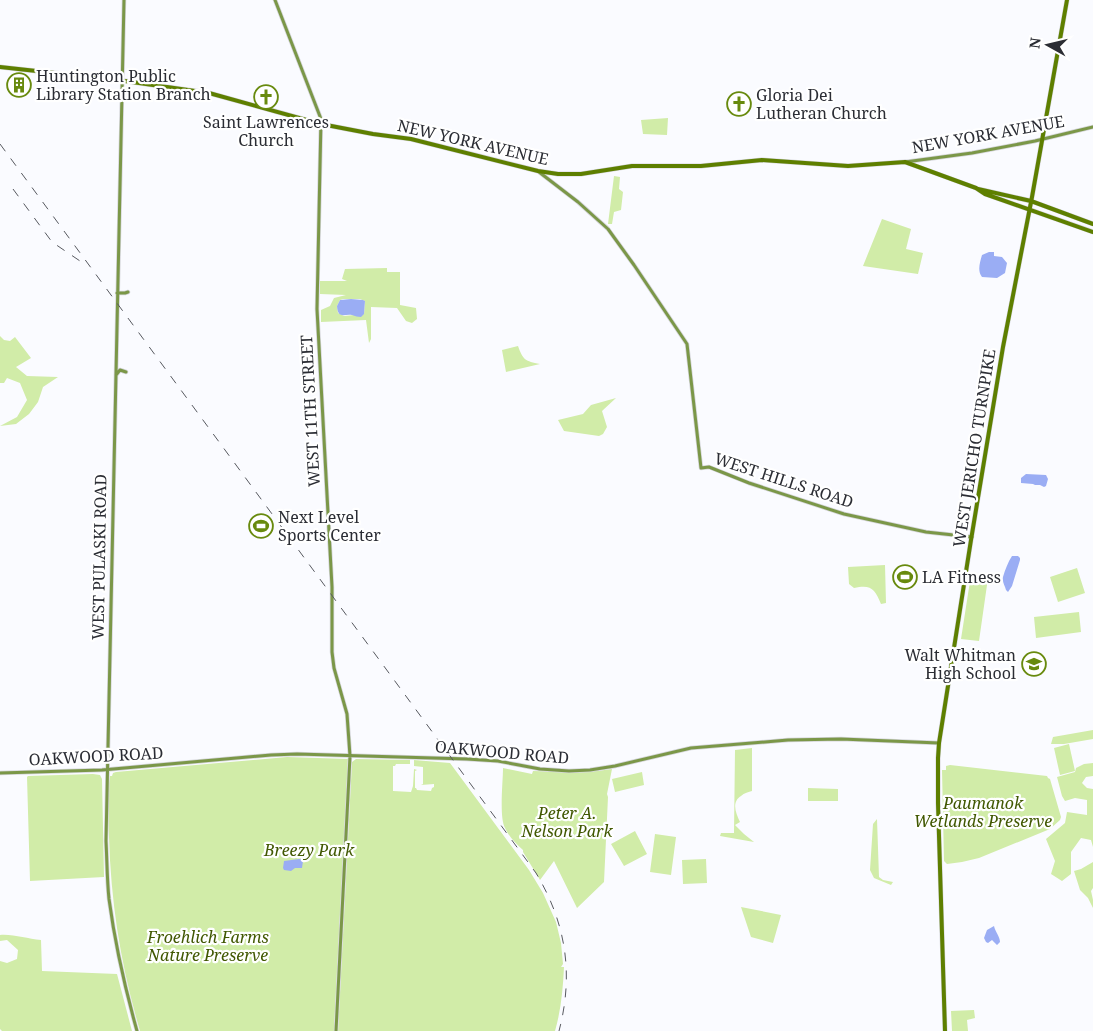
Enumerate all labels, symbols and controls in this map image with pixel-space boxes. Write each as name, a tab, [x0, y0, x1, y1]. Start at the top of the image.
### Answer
north arrow	[1023, 20, 1073, 70]
text: N	[1024, 36, 1045, 50]
place label: Huntington Public Library Station Branch	[36, 65, 211, 105]
building icon: Huntington Public Library Station Branch	[6, 72, 32, 98]
church icon: Saint Lawrences Church	[253, 84, 279, 110]
place label: Gloria Dei Lutheran Church	[756, 84, 887, 124]
church icon: Gloria Dei Lutheran Church	[726, 91, 752, 117]
street label: NEW YORK AVENUE	[910, 110, 1066, 158]
place label: Saint Lawrences Church	[203, 111, 329, 151]
street label: NEW YORK AVENUE	[395, 114, 551, 170]
street label: WEST 11TH STREET	[295, 334, 325, 488]
street label: WEST JERICHO TURNPIKE	[947, 347, 1001, 549]
street label: WEST HILLS ROAD	[712, 447, 856, 513]
street label: WEST PULASKI ROAD	[87, 474, 111, 640]
place label: Next Level Sports Center	[278, 506, 381, 546]
sports icon: Next Level Sports Center	[248, 513, 274, 539]
sports icon: LA Fitness	[892, 564, 918, 590]
place label: LA Fitness	[922, 566, 1001, 588]
place label: Walt Whitman High School	[904, 644, 1016, 684]
school or university icon: Walt Whitman High School	[1021, 651, 1047, 677]
street label: OAKWOOD ROAD	[434, 735, 570, 769]
street label: OAKWOOD ROAD	[28, 741, 164, 771]
park label: Paumanok Wetlands Preserve	[914, 792, 1052, 832]
park label: Peter A. Nelson Park	[520, 802, 613, 842]
park label: Breezy Park	[263, 839, 355, 861]
park label: Froehlich Farms Nature Preserve	[146, 926, 269, 966]

